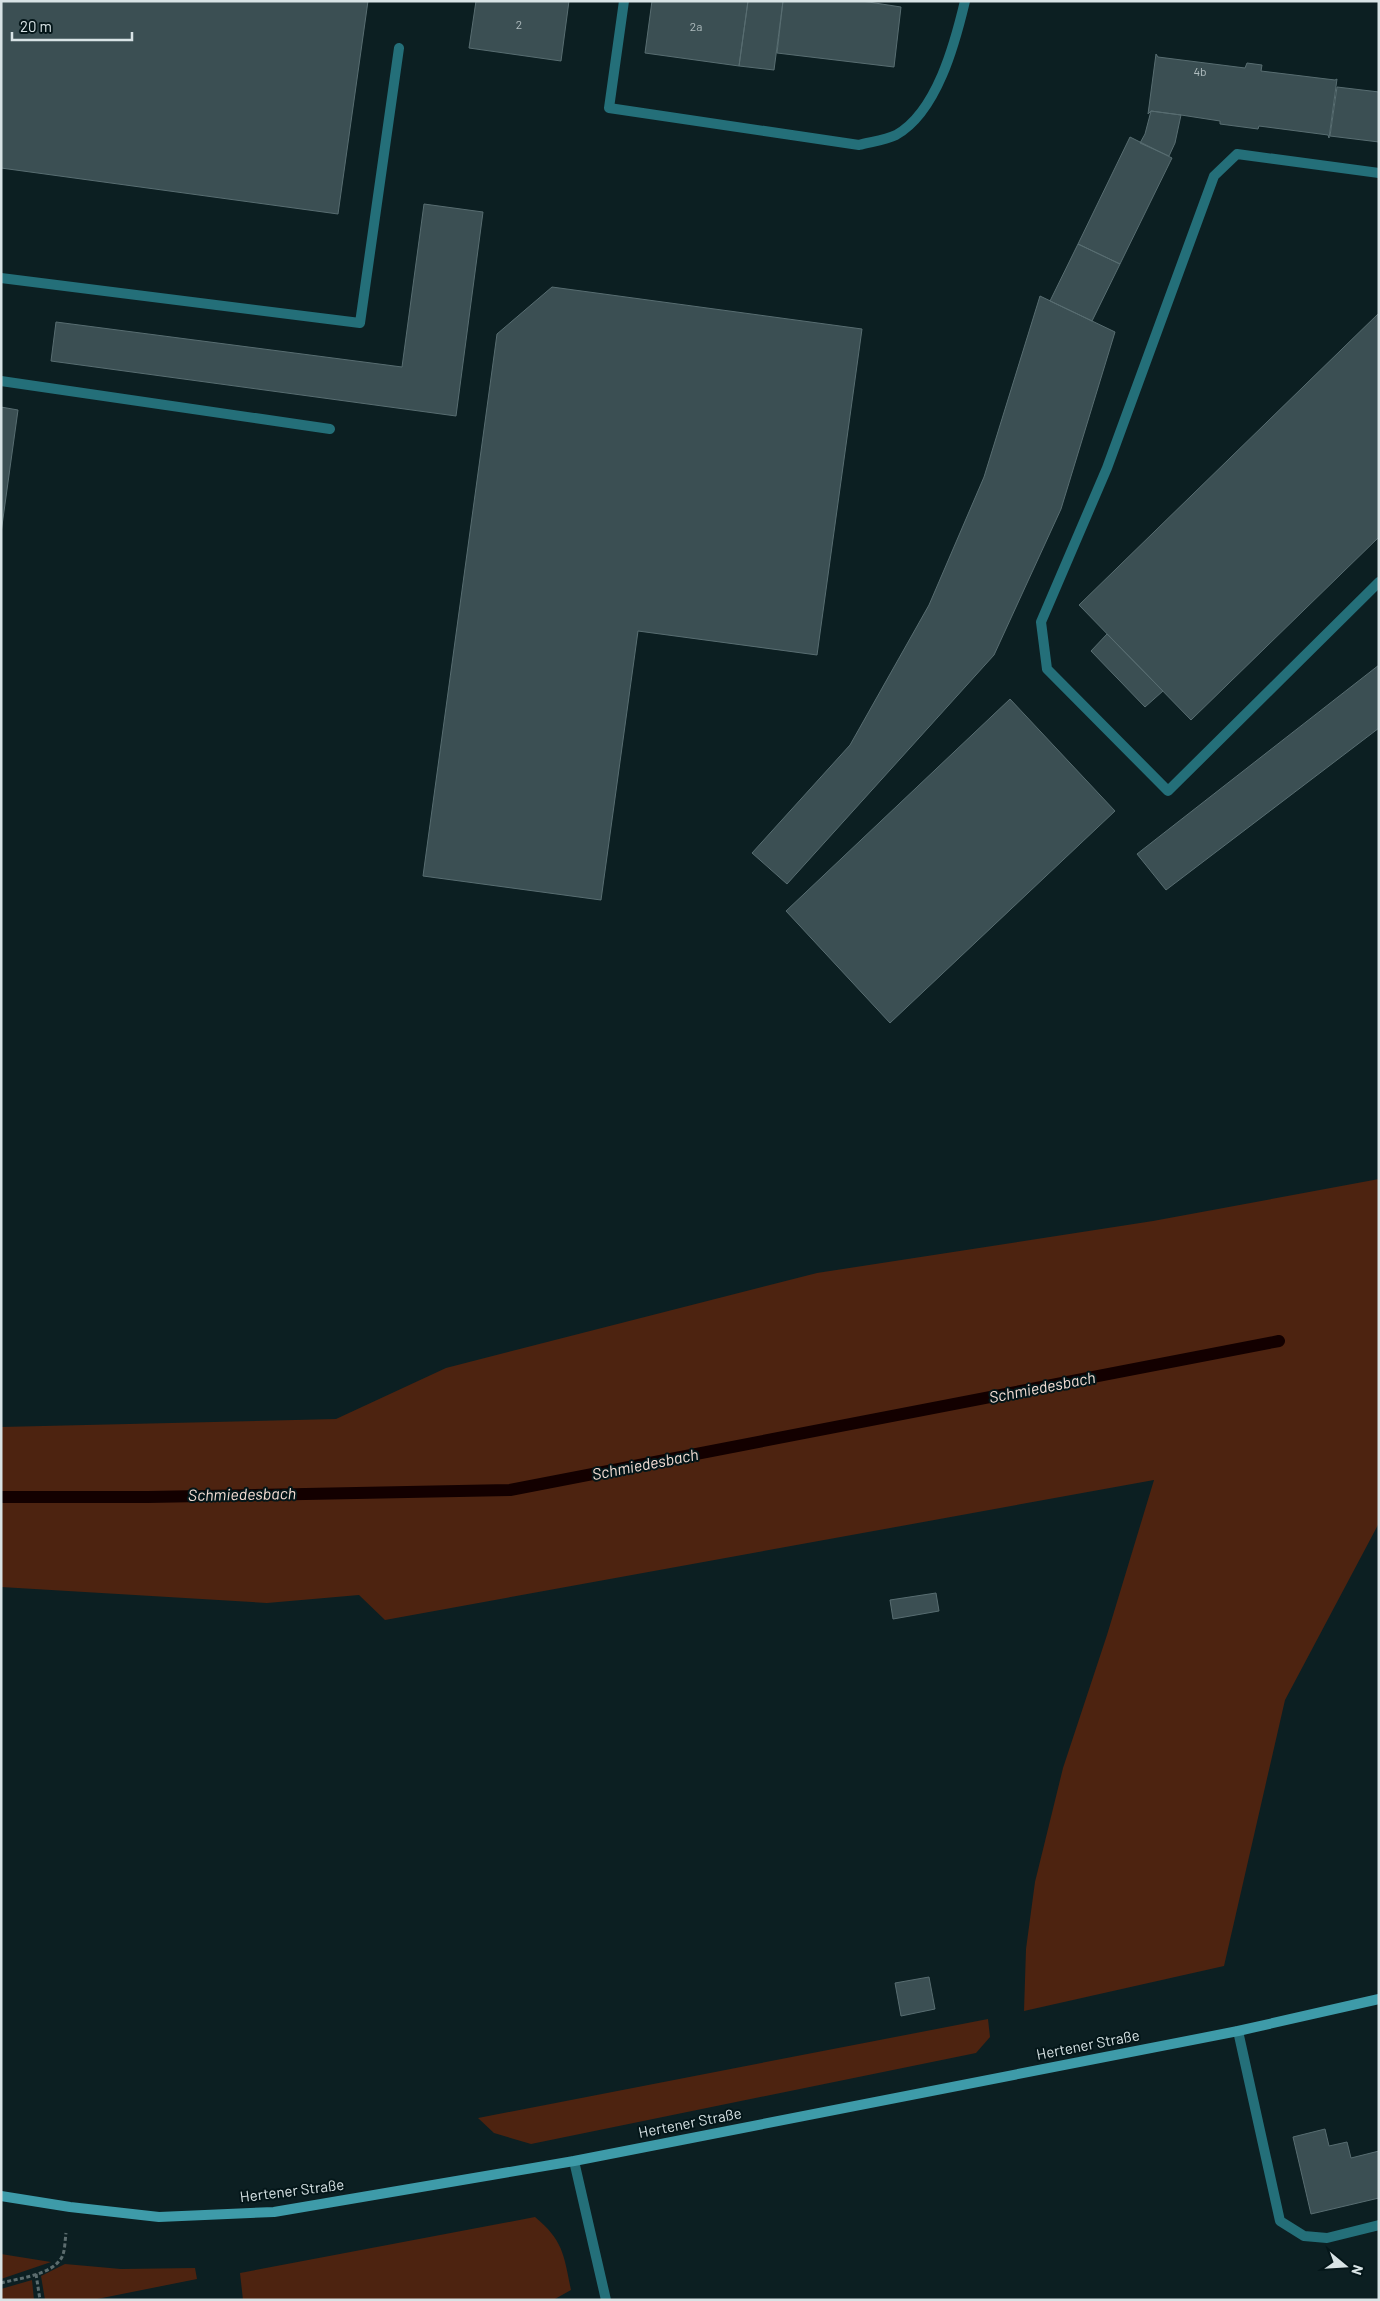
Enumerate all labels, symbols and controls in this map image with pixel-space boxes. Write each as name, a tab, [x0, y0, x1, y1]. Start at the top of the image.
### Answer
scale bar	[12, 10, 132, 42]
text: 20 m	[20, 17, 52, 35]
house number: 2	[516, 17, 522, 31]
house number: 2a	[690, 19, 702, 33]
house number: 4b	[1193, 64, 1207, 78]
water label: Schmiedesbach	[987, 1367, 1097, 1406]
water label: Schmiedesbach	[590, 1444, 700, 1483]
water label: Schmiedesbach	[188, 1483, 296, 1504]
street label: Hertener Straße	[1035, 2025, 1141, 2063]
street label: Hertener Straße	[637, 2103, 743, 2141]
street label: Hertener Straße	[239, 2175, 345, 2205]
north arrow	[1320, 2241, 1370, 2291]
text: N	[1348, 2263, 1367, 2277]

